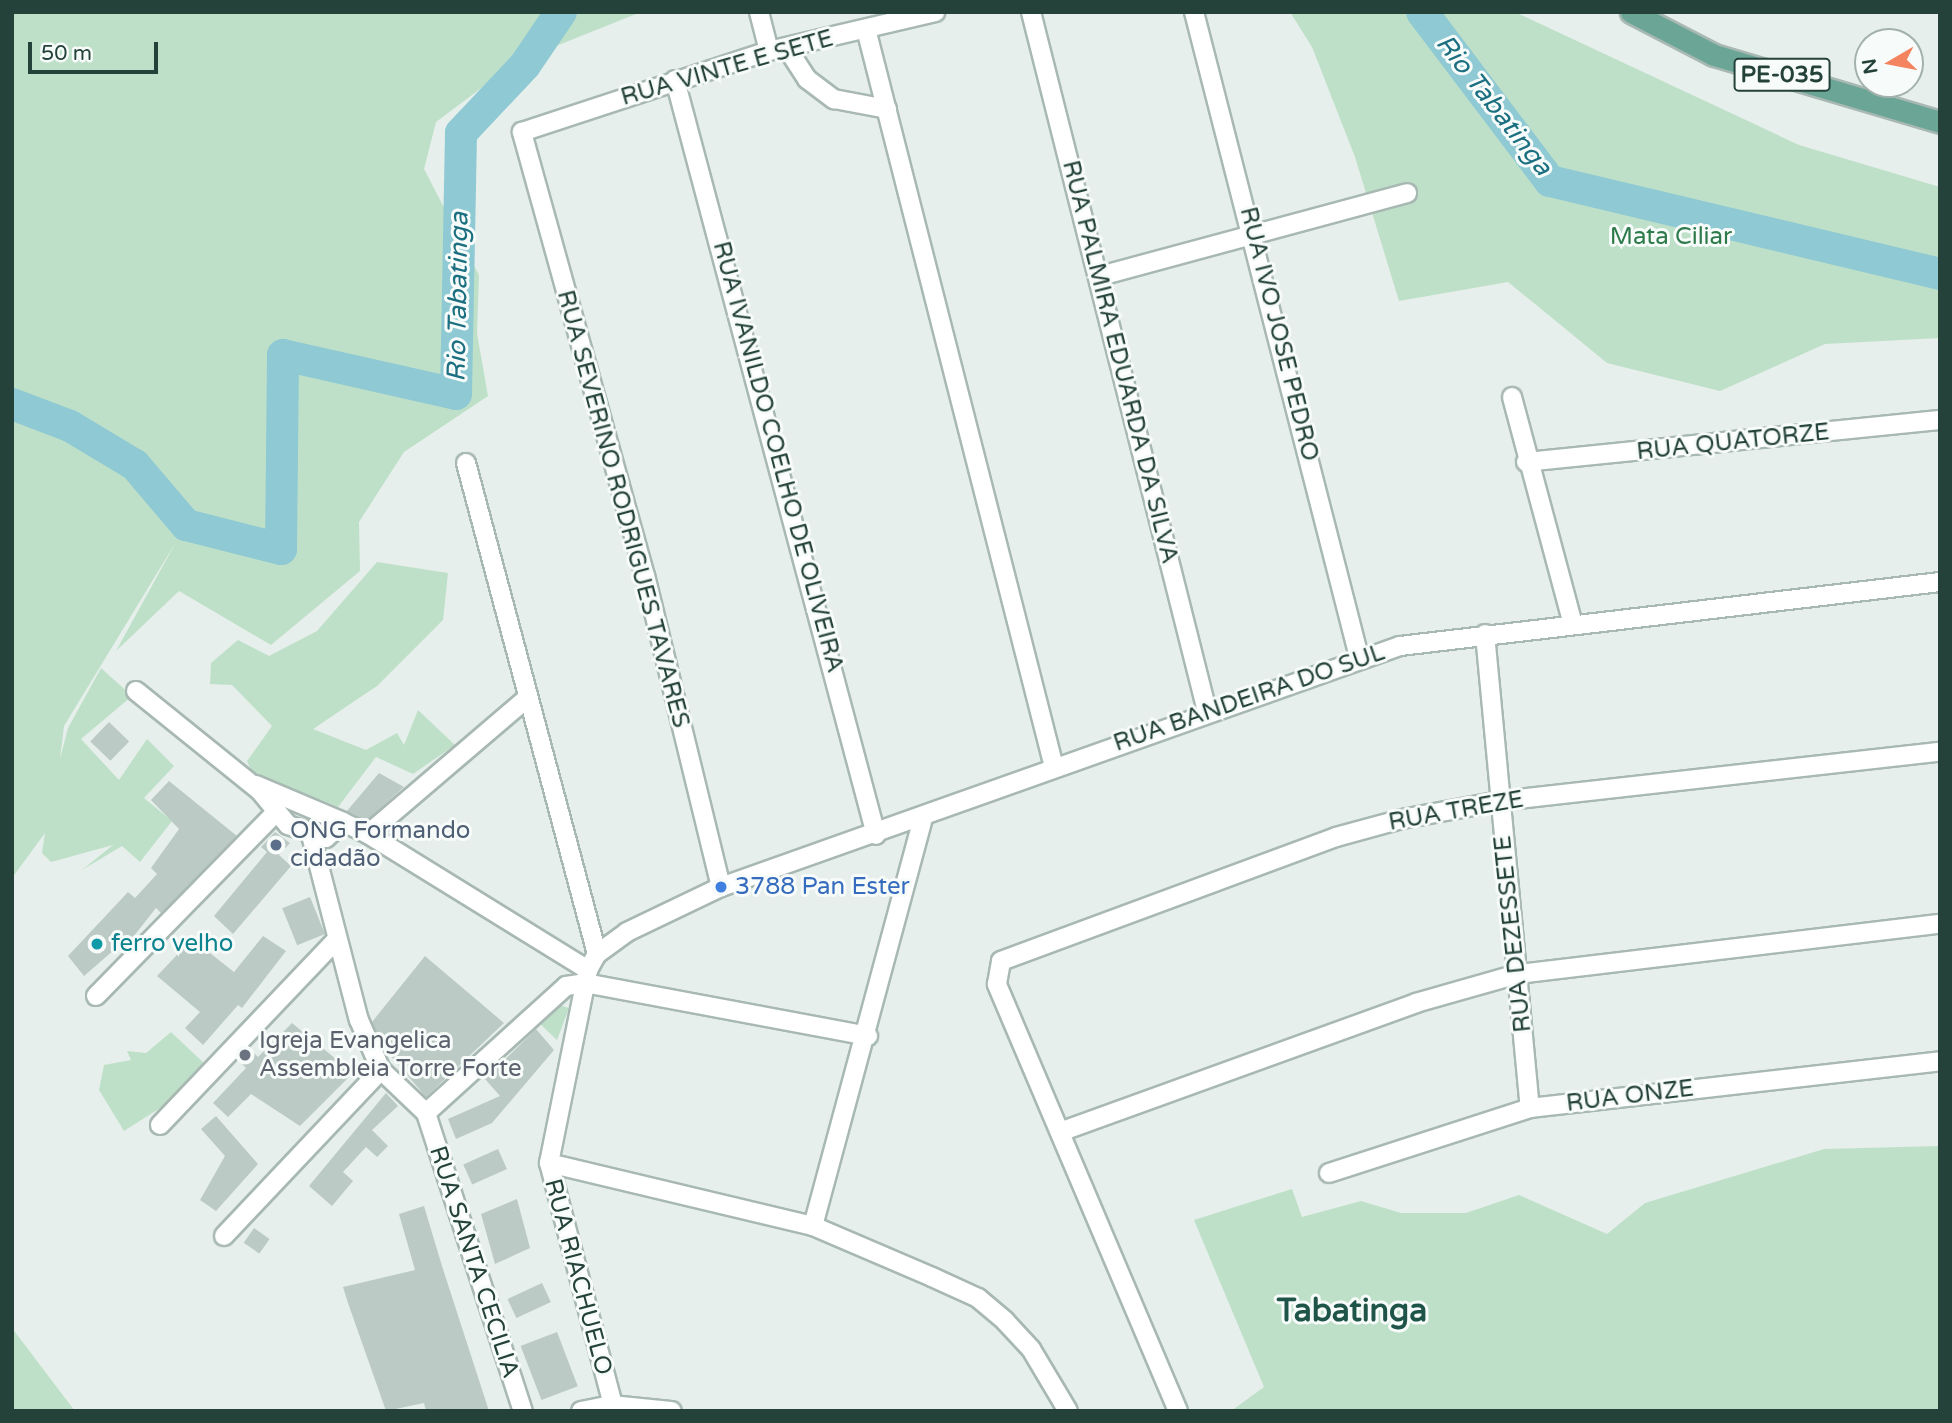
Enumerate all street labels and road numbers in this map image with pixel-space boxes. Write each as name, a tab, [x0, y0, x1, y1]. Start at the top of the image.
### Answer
street label: RUA VINTE E SETE	[618, 24, 836, 112]
road number: PE-035	[1733, 55, 1831, 94]
street label: RUA PALMIRA EDUARDA DA SILVA	[1056, 157, 1184, 567]
street label: RUA IVO JOSE PEDRO	[1233, 204, 1325, 464]
street label: RUA IVANILDO COELHO DE OLIVEIRA	[706, 238, 850, 676]
street label: RUA SEVERINO RODRIGUES TAVARES	[551, 287, 695, 731]
street label: RUA QUATORZE	[1635, 418, 1831, 466]
street label: RUA BANDEIRA DO SUL	[1110, 638, 1388, 758]
street label: RUA TREZE	[1386, 785, 1526, 837]
street label: RUA DEZESSETE	[1488, 834, 1538, 1034]
street label: RUA ONZE	[1565, 1074, 1695, 1118]
street label: RUA SANTA CECILIA	[423, 1142, 525, 1382]
street label: RUA RIACHUELO	[538, 1176, 618, 1378]

